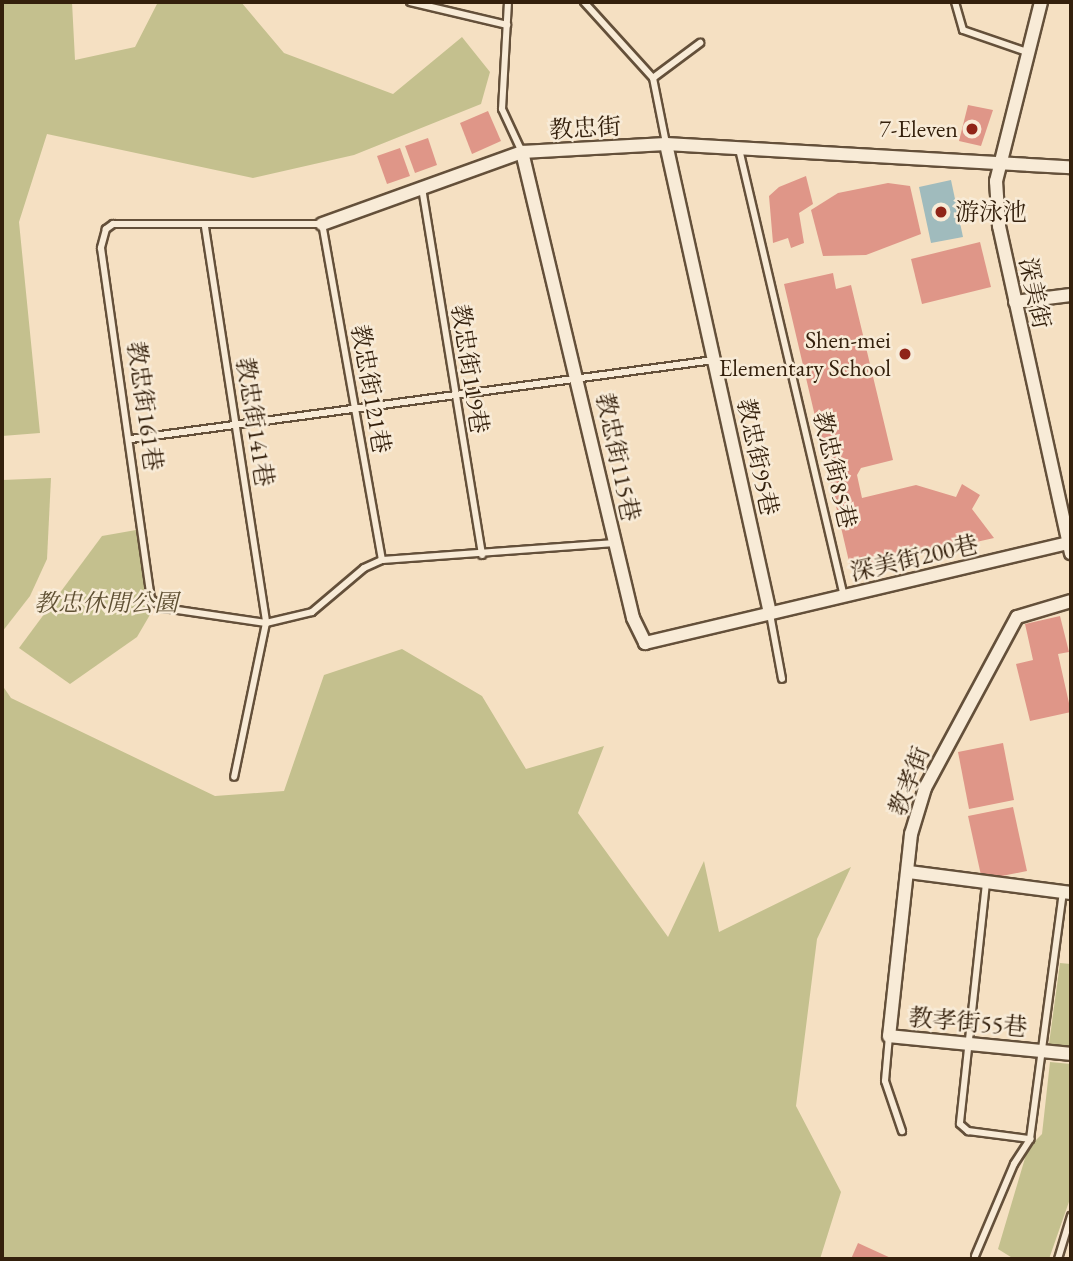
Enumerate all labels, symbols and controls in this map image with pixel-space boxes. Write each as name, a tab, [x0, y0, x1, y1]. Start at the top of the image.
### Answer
street label: 教忠街	[548, 112, 622, 144]
place label: 7-Eleven	[879, 115, 958, 143]
marker: 7-Eleven	[964, 121, 980, 137]
place label: 游泳池	[955, 198, 1027, 226]
marker: 游泳池	[933, 204, 949, 220]
street label: 深美街	[1013, 255, 1057, 331]
street label: 教忠街119巷	[446, 302, 494, 436]
street label: 教忠街121巷	[345, 322, 397, 456]
place label: Shen-mei Elementary School	[719, 326, 891, 382]
street label: 教忠街161巷	[122, 339, 168, 473]
marker: Shen-mei Elementary School	[897, 346, 913, 362]
street label: 教忠街141巷	[231, 355, 279, 489]
street label: 教忠街115巷	[590, 390, 646, 524]
street label: 教忠街95巷	[732, 396, 784, 518]
street label: 教忠街85巷	[808, 409, 862, 531]
street label: 深美街200巷	[847, 529, 981, 587]
park label: 教忠休閒公園	[34, 589, 178, 617]
street label: 教孝街	[883, 742, 935, 820]
street label: 教孝街55巷	[907, 1002, 1029, 1042]

